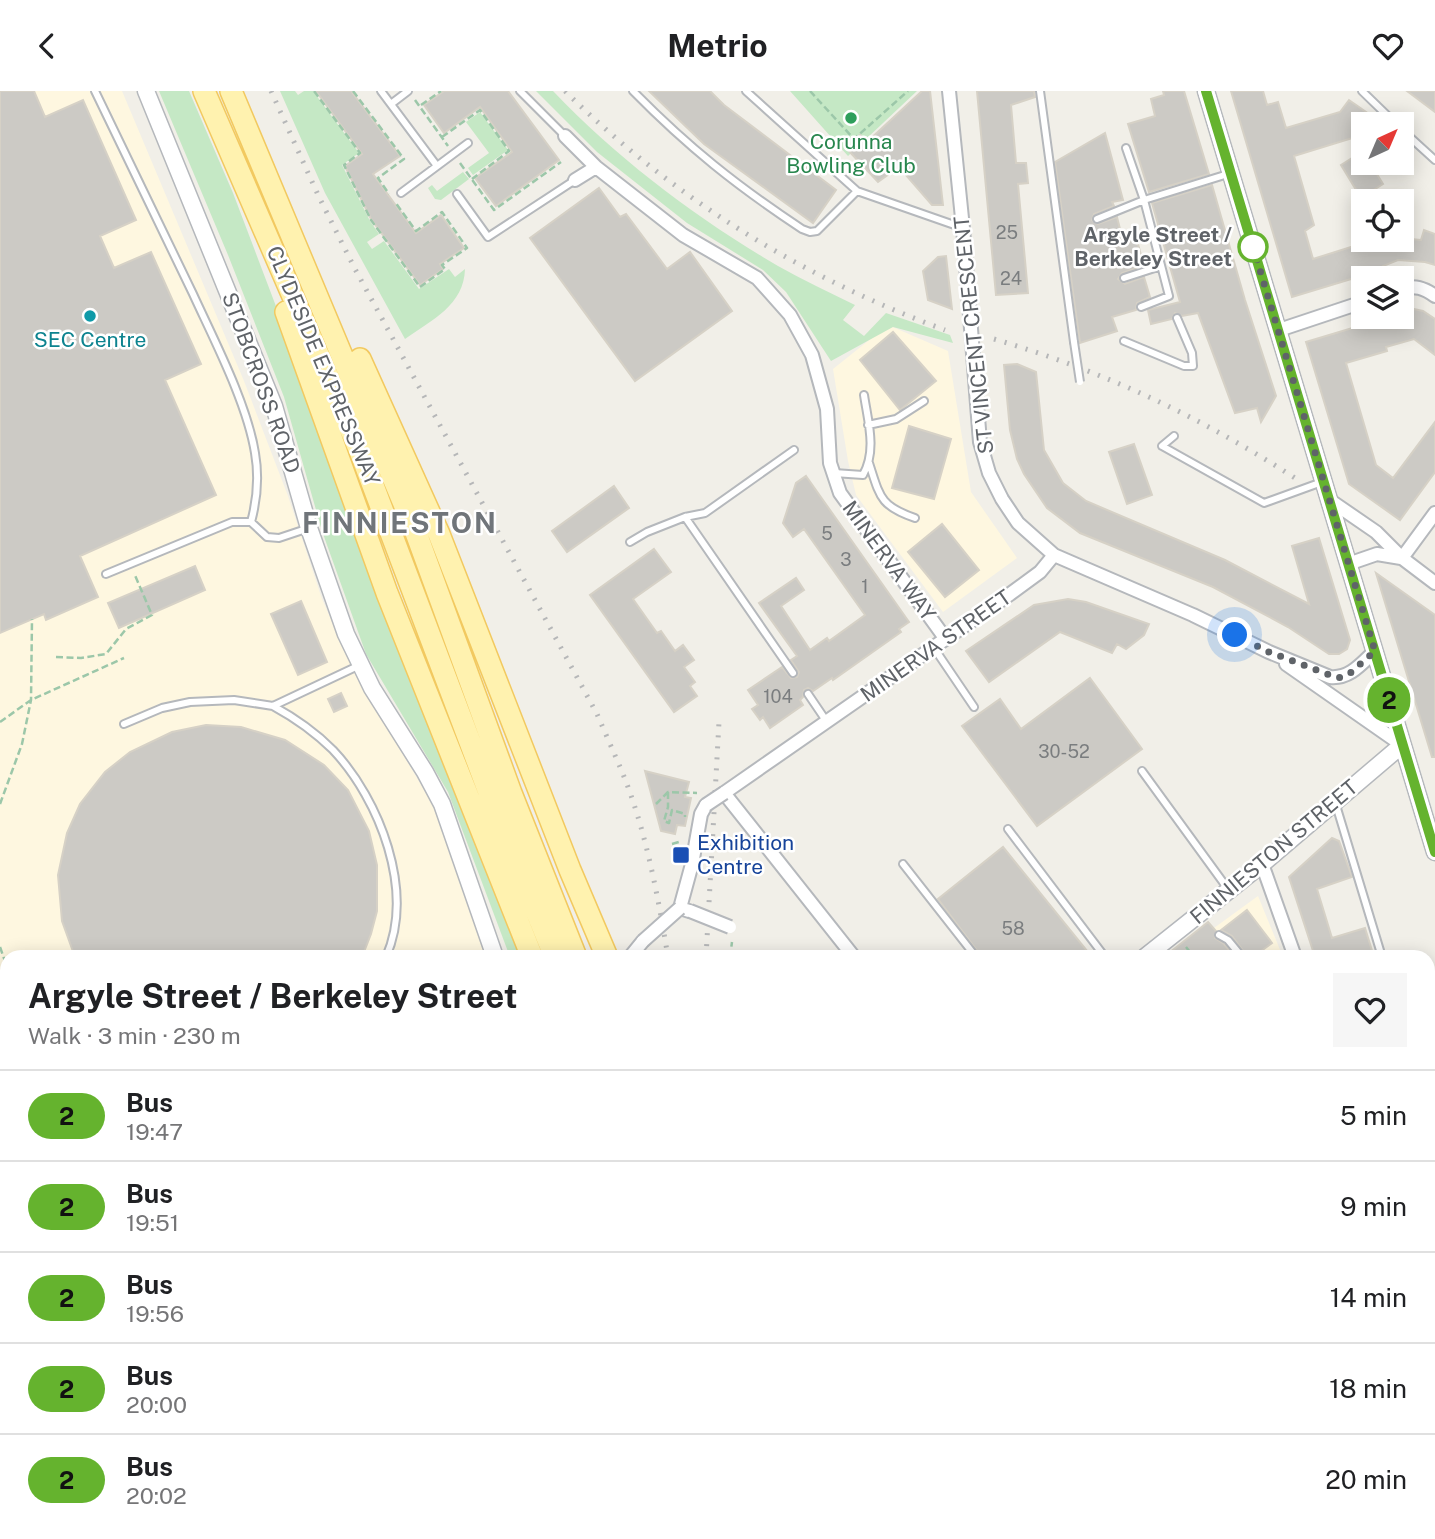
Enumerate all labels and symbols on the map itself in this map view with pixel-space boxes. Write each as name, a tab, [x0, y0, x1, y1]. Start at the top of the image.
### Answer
marker: Corunna Bowling Club	[843, 110, 859, 126]
north arrow	[1351, 112, 1414, 175]
place label: Corunna Bowling Club	[786, 129, 916, 178]
street label: ST VINCENT CRESCENT	[949, 215, 998, 455]
house number: 25	[996, 222, 1018, 243]
place label: Argyle Street / Berkeley Street	[1074, 222, 1232, 271]
marker: Argyle Street / Berkeley Street	[1238, 232, 1268, 262]
street label: CLYDESIDE EXPRESSWAY	[262, 242, 385, 490]
house number: 24	[1000, 268, 1022, 289]
street label: STOBCROSS ROAD	[217, 289, 306, 477]
marker: SEC Centre	[82, 308, 98, 324]
place label: SEC Centre	[34, 327, 146, 352]
street label: MINERVA WAY	[838, 496, 941, 626]
district label: FINNIESTON	[302, 506, 498, 539]
house number: 5	[821, 523, 833, 544]
house number: 3	[840, 549, 852, 570]
house number: 1	[861, 576, 869, 597]
street label: MINERVA STREET	[856, 584, 1016, 707]
your location	[1217, 617, 1252, 652]
line badge: 2	[1366, 677, 1412, 723]
house number: 104	[763, 686, 793, 707]
house number: 30-52	[1038, 741, 1090, 762]
street label: FINNIESTON STREET	[1185, 774, 1363, 929]
place label: Exhibition Centre	[697, 830, 794, 879]
marker: Exhibition Centre	[671, 845, 691, 865]
house number: 58	[1001, 918, 1025, 939]

